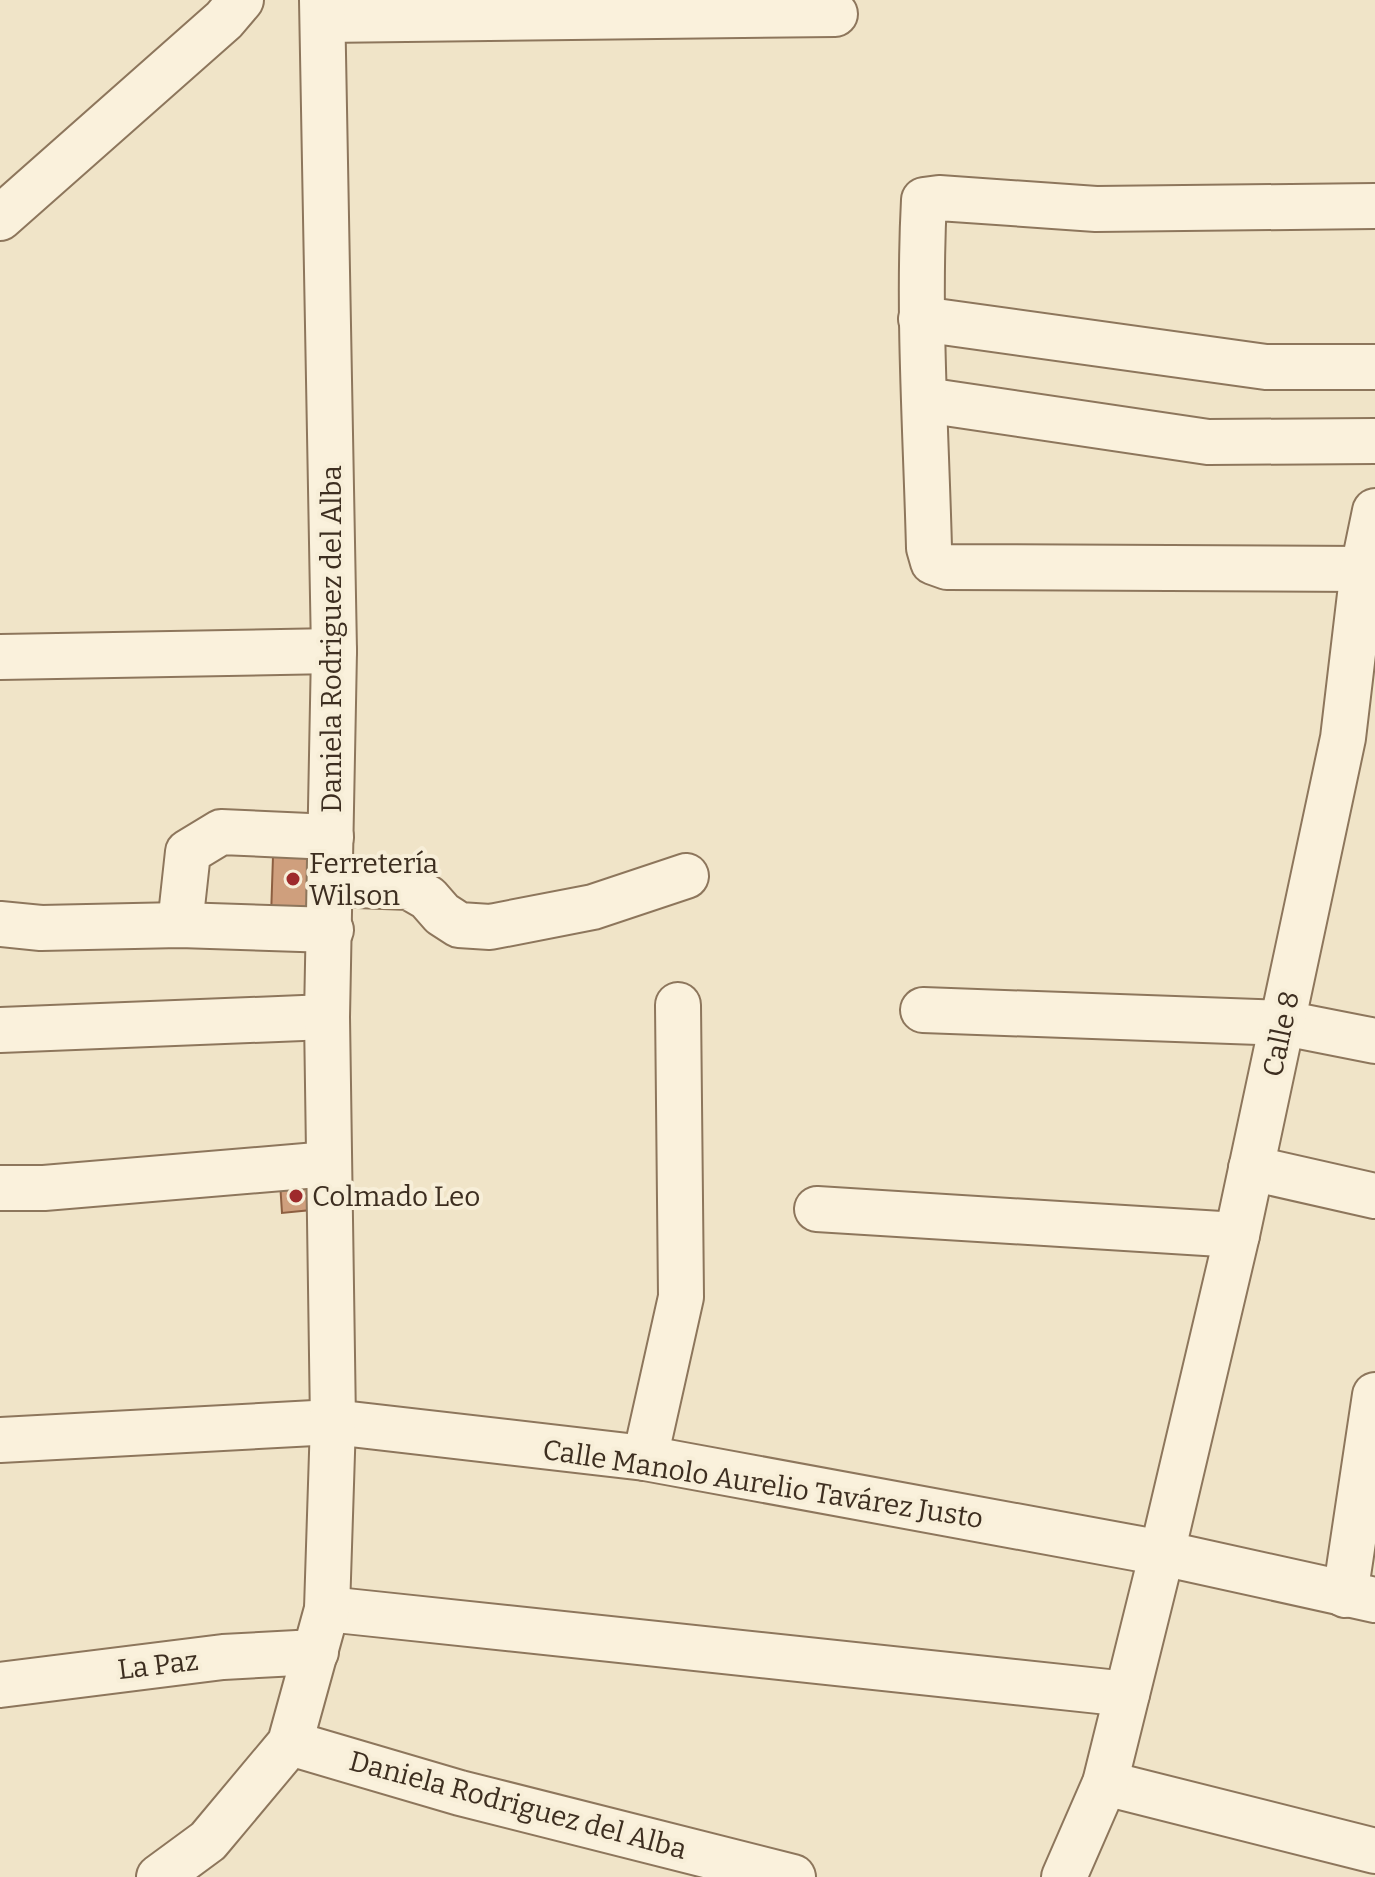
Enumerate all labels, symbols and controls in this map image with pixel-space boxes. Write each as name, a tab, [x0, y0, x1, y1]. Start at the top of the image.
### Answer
street label: Daniela Rodriguez del Alba	[315, 465, 348, 813]
place label: Ferretería Wilson	[309, 847, 438, 912]
marker: Ferretería Wilson	[284, 870, 302, 888]
street label: Calle 8	[1256, 988, 1306, 1080]
place label: Colmado Leo	[312, 1180, 480, 1213]
marker: Colmado Leo	[287, 1187, 305, 1205]
street label: Calle Manolo Aurelio Tavárez Justo	[541, 1433, 985, 1535]
street label: La Paz	[116, 1644, 200, 1686]
street label: Daniela Rodriguez del Alba	[346, 1744, 690, 1866]

